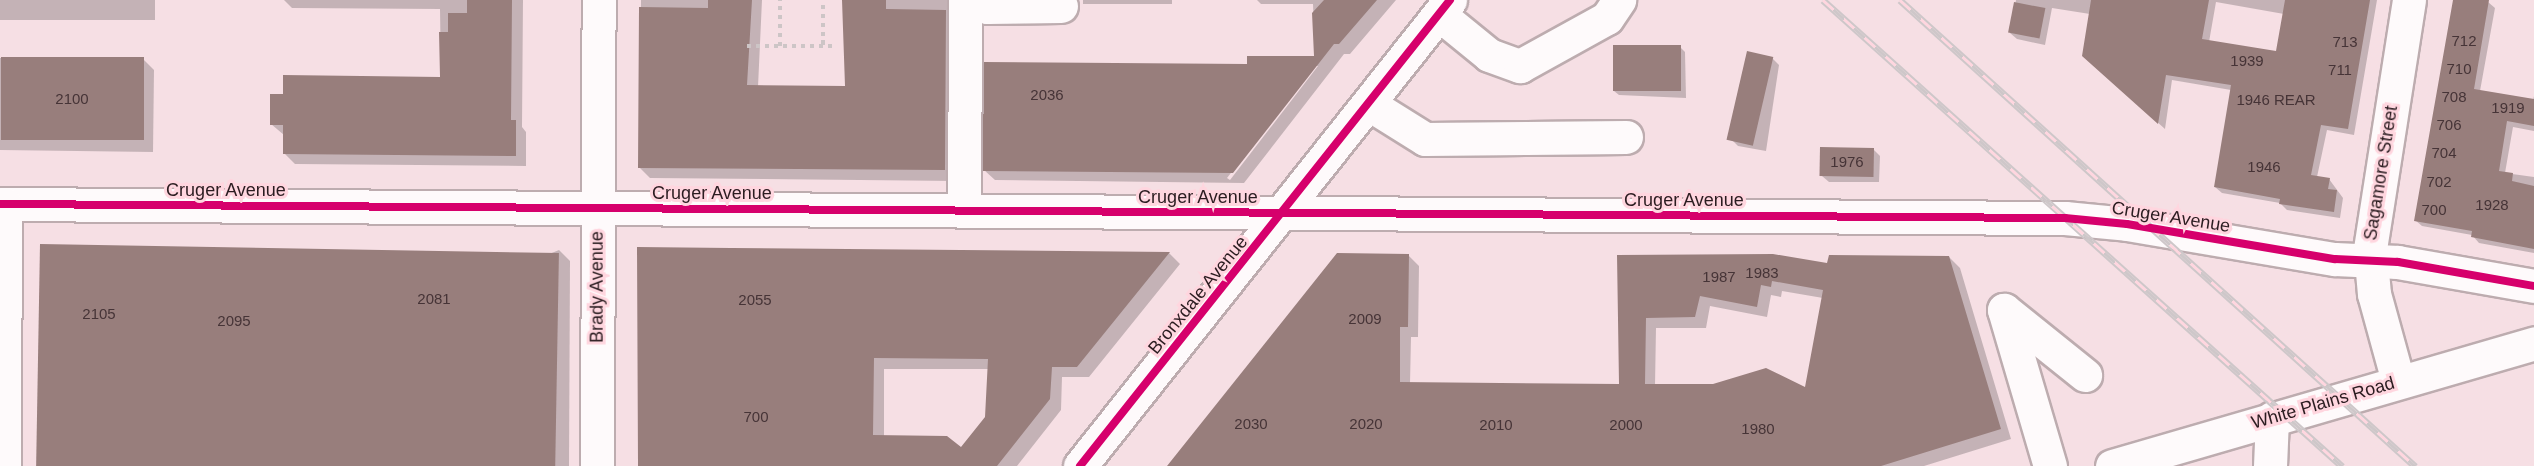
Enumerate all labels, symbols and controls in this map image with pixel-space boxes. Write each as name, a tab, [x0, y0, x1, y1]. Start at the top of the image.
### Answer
house number: 712	[2451, 32, 2477, 50]
house number: 713	[2332, 33, 2358, 51]
house number: 1939	[2230, 52, 2264, 70]
house number: 710	[2446, 60, 2472, 78]
house number: 711	[2328, 61, 2352, 79]
house number: 2036	[1030, 86, 1064, 104]
house number: 708	[2441, 88, 2467, 106]
house number: 2100	[55, 90, 89, 108]
house number: 1946 REAR	[2236, 91, 2316, 109]
house number: 1919	[2491, 99, 2525, 117]
street label: Sagamore Street	[2360, 104, 2402, 242]
house number: 706	[2436, 116, 2462, 134]
house number: 704	[2431, 144, 2457, 162]
house number: 1976	[1830, 153, 1864, 171]
house number: 1946	[2247, 158, 2281, 176]
house number: 702	[2426, 173, 2452, 191]
street label: Cruger Avenue	[166, 179, 286, 201]
street label: Cruger Avenue	[652, 182, 772, 204]
street label: Cruger Avenue	[1138, 186, 1258, 208]
street label: Cruger Avenue	[1624, 189, 1744, 211]
house number: 1928	[2475, 196, 2509, 214]
street label: Cruger Avenue	[2110, 197, 2232, 237]
house number: 700	[2421, 201, 2447, 219]
street label: Brady Avenue	[586, 231, 608, 343]
street label: Bronxdale Avenue	[1143, 231, 1253, 359]
house number: 1983	[1745, 264, 1779, 282]
house number: 1987	[1702, 268, 1736, 286]
house number: 2081	[417, 290, 451, 308]
house number: 2055	[738, 291, 772, 309]
house number: 2105	[82, 305, 116, 323]
house number: 2009	[1348, 310, 1382, 328]
house number: 2095	[217, 312, 251, 330]
street label: White Plains Road	[2249, 372, 2397, 434]
house number: 700	[743, 408, 769, 426]
house number: 2030	[1234, 415, 1268, 433]
house number: 2020	[1349, 415, 1383, 433]
house number: 2010	[1479, 416, 1513, 434]
house number: 2000	[1609, 416, 1643, 434]
house number: 1980	[1741, 420, 1775, 438]

